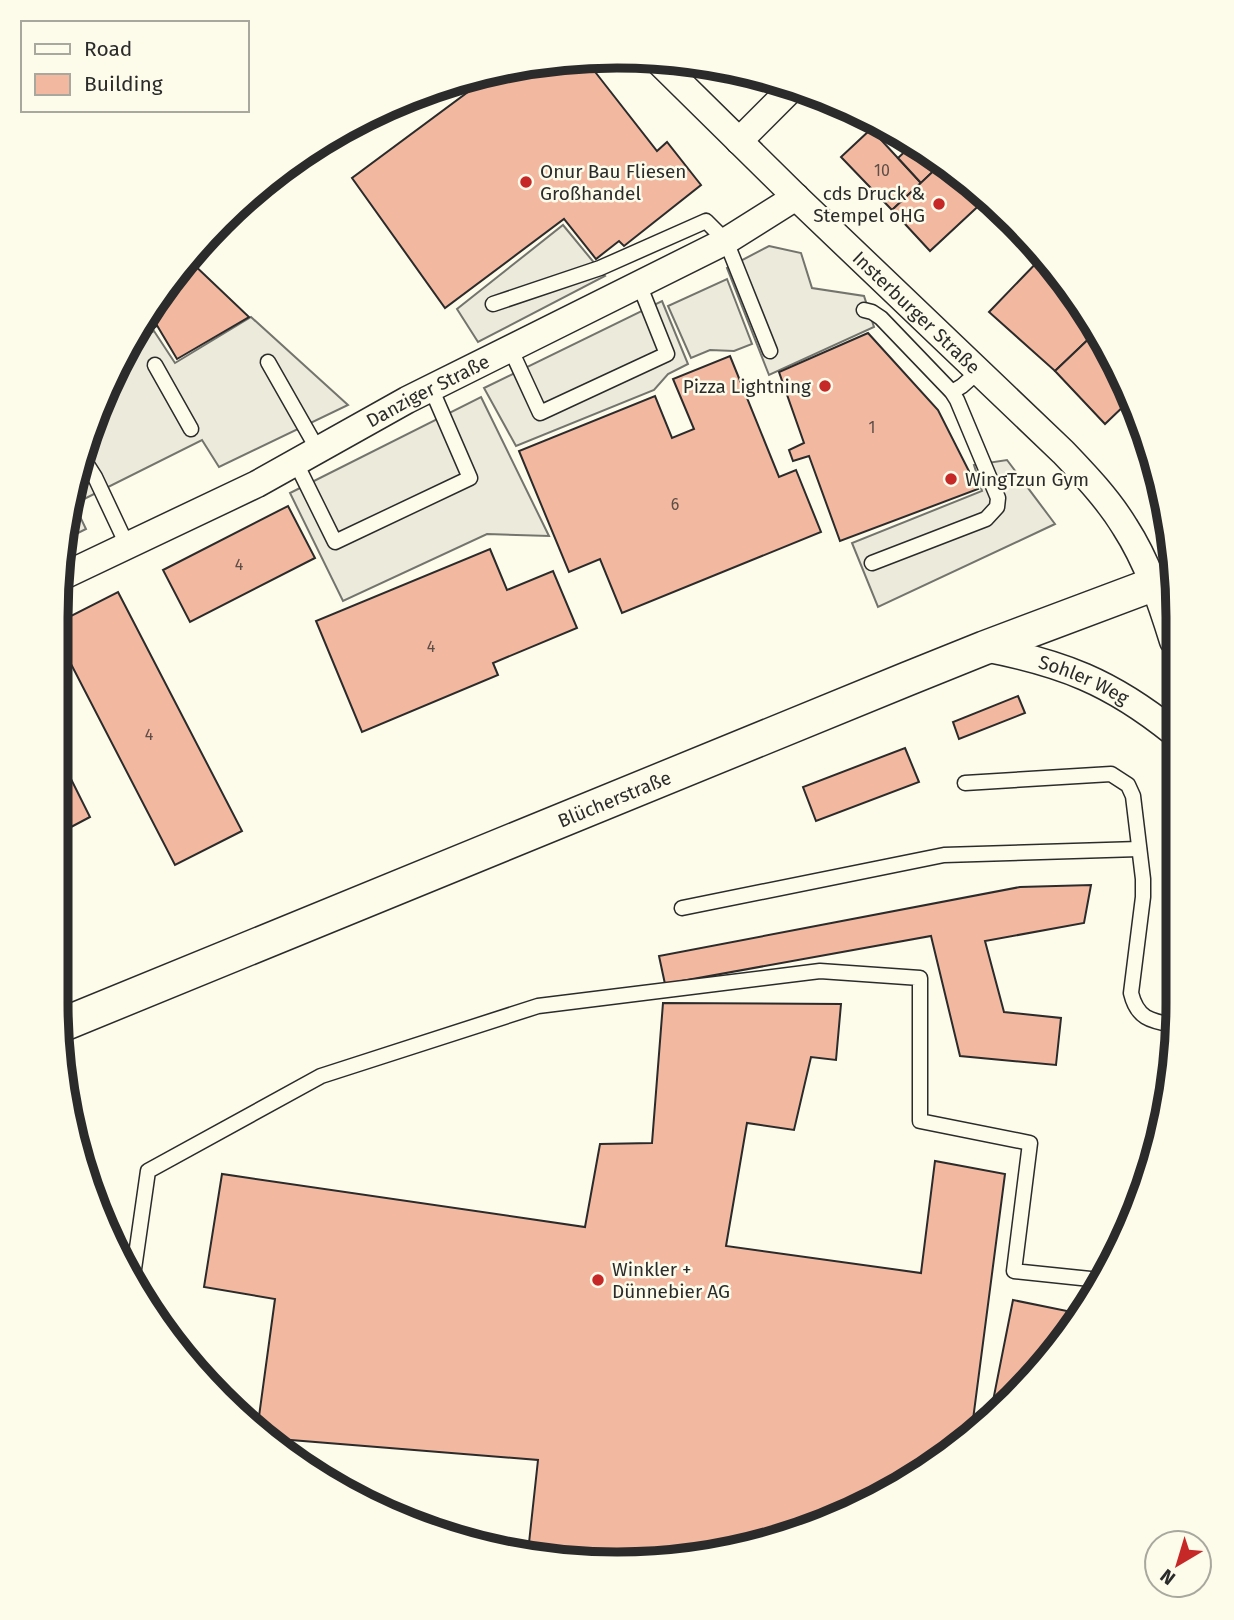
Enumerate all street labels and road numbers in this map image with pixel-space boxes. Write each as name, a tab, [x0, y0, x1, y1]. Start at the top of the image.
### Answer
street label: Insterburger Straße	[848, 246, 985, 378]
street label: Danziger Straße	[362, 349, 493, 432]
street label: Sohler Weg	[1036, 650, 1133, 709]
street label: Blücherstraße	[554, 765, 674, 832]

